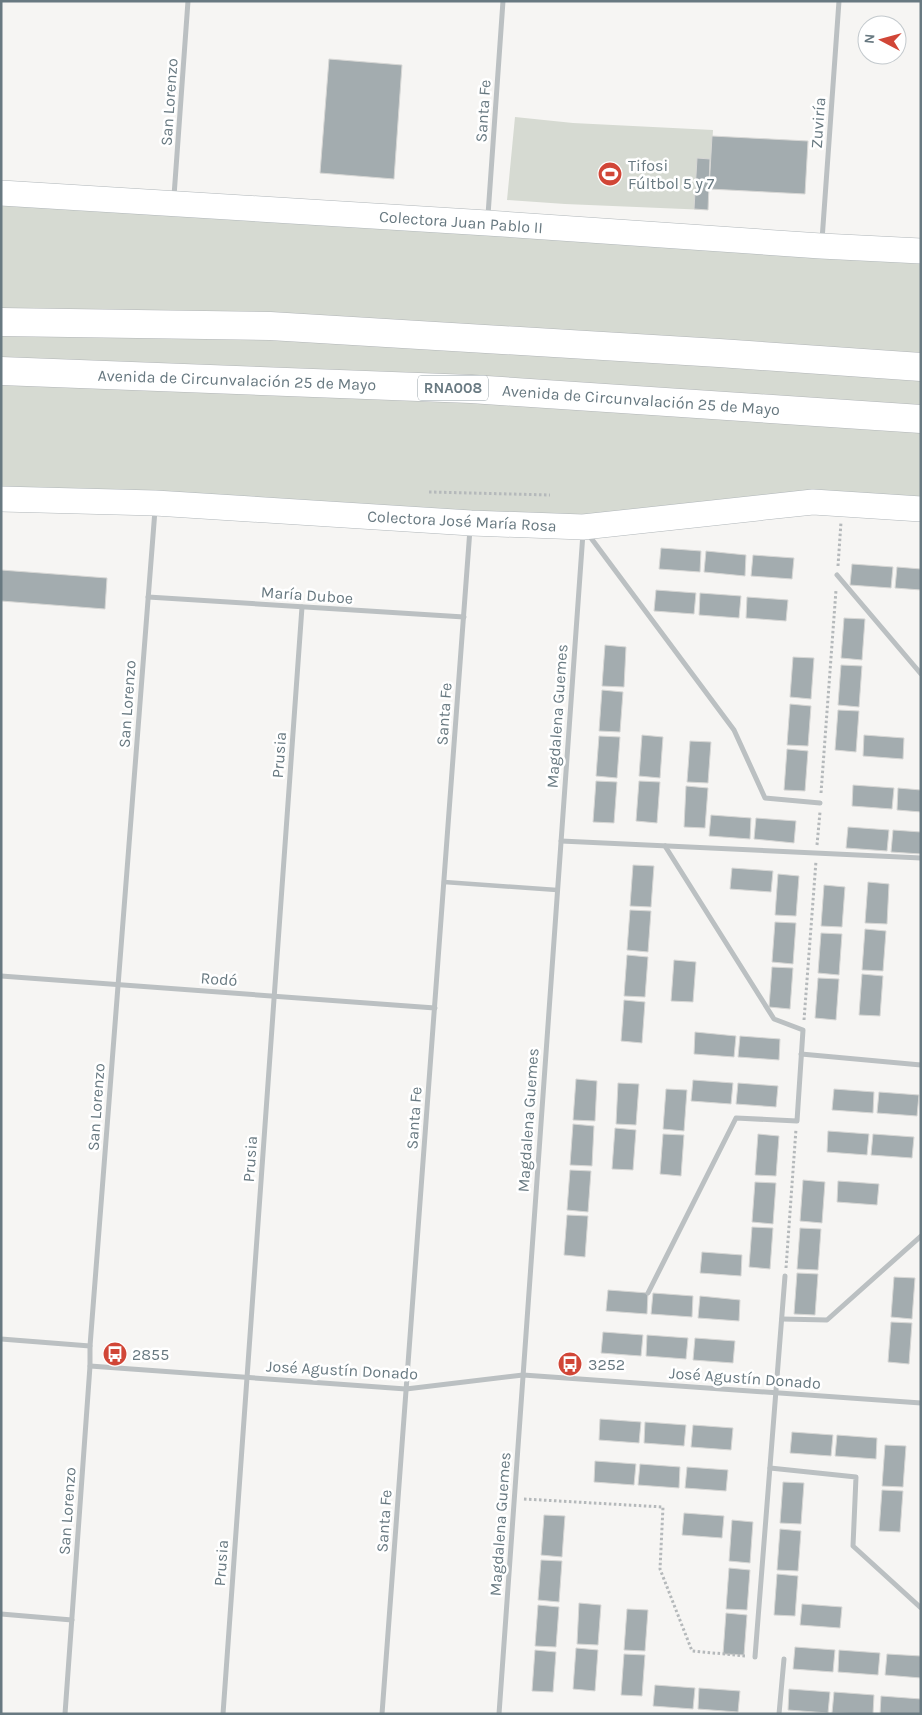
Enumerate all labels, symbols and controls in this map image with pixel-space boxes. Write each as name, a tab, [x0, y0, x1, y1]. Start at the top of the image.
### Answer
north arrow	[857, 15, 907, 65]
text: N	[861, 33, 879, 45]
street label: San Lorenzo	[156, 57, 182, 147]
street label: Santa Fe	[471, 79, 495, 143]
street label: Zuviría	[807, 97, 829, 149]
place label: Tifosi Fúltbol 5 y 7	[628, 156, 715, 193]
sports icon: Tifosi Fúltbol 5 y 7	[597, 161, 623, 187]
street label: Colectora Juan Pablo II	[378, 207, 544, 237]
street label: Avenida de Circunvalación 25 de Mayo	[97, 366, 377, 394]
road number: RNA008	[418, 376, 488, 400]
street label: Avenida de Circunvalación 25 de Mayo	[501, 381, 781, 419]
street label: Colectora José María Rosa	[367, 507, 557, 535]
street label: María Duboe	[260, 582, 354, 608]
street label: Magdalena Guemes	[542, 643, 572, 789]
street label: San Lorenzo	[114, 659, 140, 749]
street label: Santa Fe	[432, 682, 456, 746]
street label: Prusia	[268, 731, 290, 779]
street label: Rodó	[200, 968, 238, 990]
street label: Magdalena Guemes	[513, 1047, 543, 1193]
street label: San Lorenzo	[83, 1062, 109, 1152]
street label: Santa Fe	[402, 1086, 426, 1150]
street label: Prusia	[239, 1135, 261, 1183]
bus stop icon: 2855	[102, 1341, 128, 1367]
place label: 2855	[132, 1345, 169, 1364]
bus stop icon: 3252	[557, 1351, 583, 1377]
place label: 3252	[588, 1355, 625, 1374]
street label: José Agustín Donado	[266, 1357, 418, 1383]
street label: José Agustín Donado	[668, 1363, 822, 1393]
street label: Magdalena Guemes	[485, 1451, 515, 1597]
street label: San Lorenzo	[54, 1466, 80, 1556]
street label: Santa Fe	[372, 1489, 396, 1553]
street label: Prusia	[210, 1539, 232, 1587]

